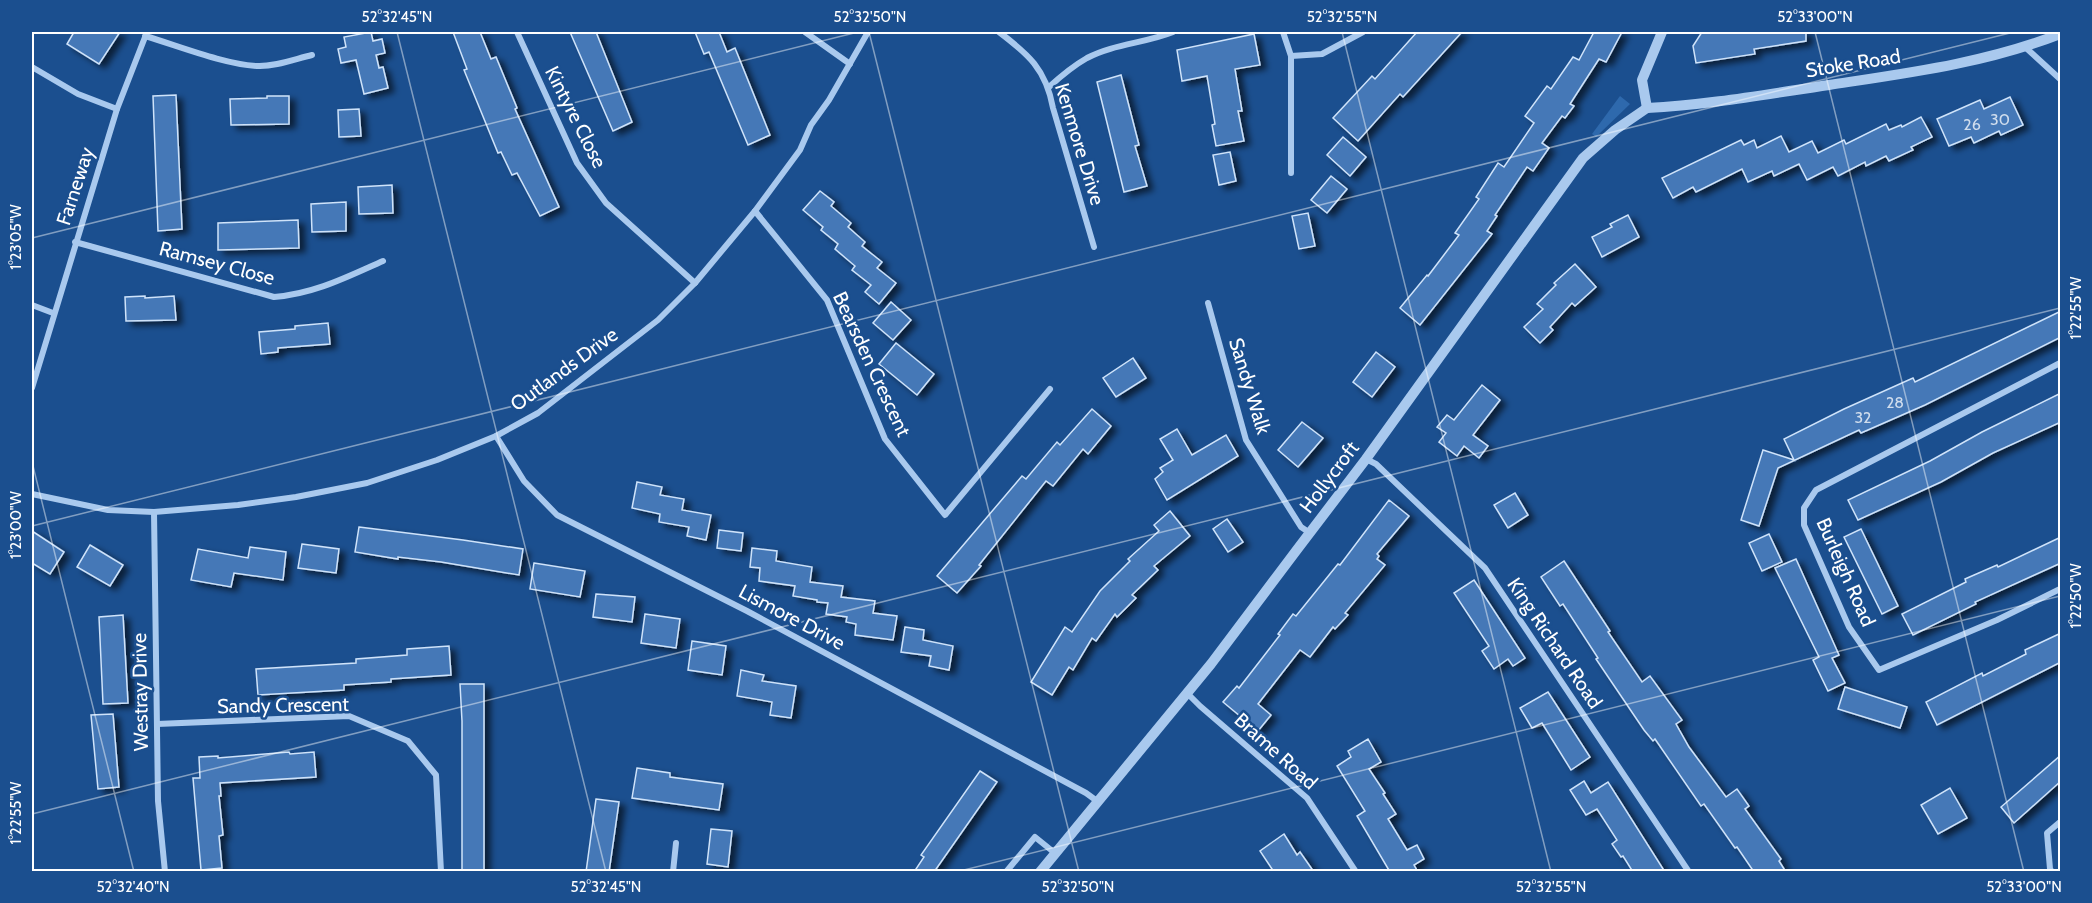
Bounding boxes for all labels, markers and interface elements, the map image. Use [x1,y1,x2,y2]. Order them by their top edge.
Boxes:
text: 52°32'45"N [362,8,432,26]
text: 52°32'50"N [834,8,906,26]
text: 52°32'55"N [1307,8,1377,26]
text: 52°33'00"N [1777,8,1853,26]
street label: Stoke Road [1804,44,1902,82]
street label: Kintyre Close [540,62,612,172]
street label: Kenmore Drive [1050,80,1110,208]
house number: 30 [1990,110,2010,129]
house number: 26 [1963,115,1981,134]
street label: Farneway [51,144,99,228]
text: 1°23'05"W [7,203,25,270]
street label: Ramsey Close [157,236,277,290]
text: 1°22'55"W [2067,276,2085,339]
street label: Bearsden Crescent [828,288,916,440]
street label: Outlands Drive [506,322,622,416]
street label: Sandy Walk [1224,335,1276,437]
house number: 28 [1886,393,1904,412]
house number: 32 [1854,408,1872,427]
street label: Hollycroft [1294,436,1364,518]
text: 1°23'00"W [7,490,25,559]
street label: Burleigh Road [1811,514,1881,630]
text: 1°22'50"W [2067,563,2085,629]
street label: King Richard Road [1502,573,1608,713]
street label: Lismore Drive [735,579,849,655]
street label: Westray Drive [127,633,153,751]
street label: Sandy Crescent [217,692,349,718]
street label: Brame Road [1230,708,1322,794]
text: 1°22'55"W [7,781,25,844]
text: 52°32'40"N [96,878,170,896]
text: 52°32'45"N [571,878,641,896]
text: 52°32'50"N [1042,878,1114,896]
text: 52°32'55"N [1516,878,1586,896]
text: 52°33'00"N [1986,878,2062,896]

